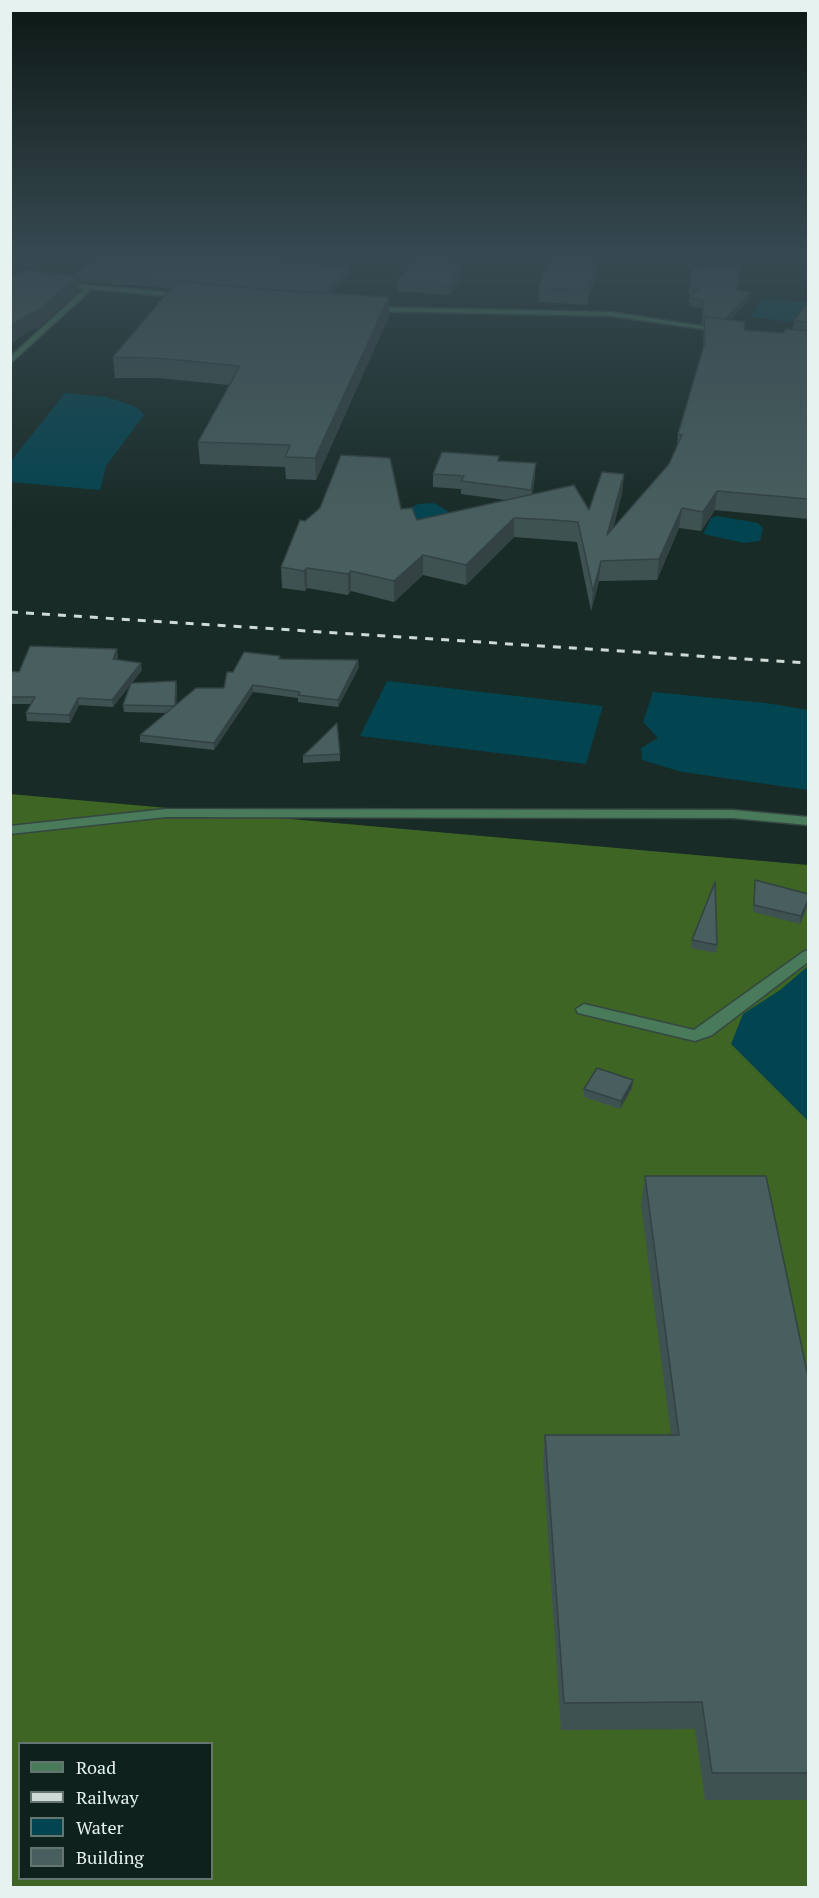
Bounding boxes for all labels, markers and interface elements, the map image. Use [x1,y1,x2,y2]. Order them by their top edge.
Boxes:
legend [18,1742,213,1880]
text: Road [76,1755,116,1779]
text: Railway [76,1785,139,1809]
text: Water [76,1815,123,1839]
text: Building [76,1845,144,1869]

